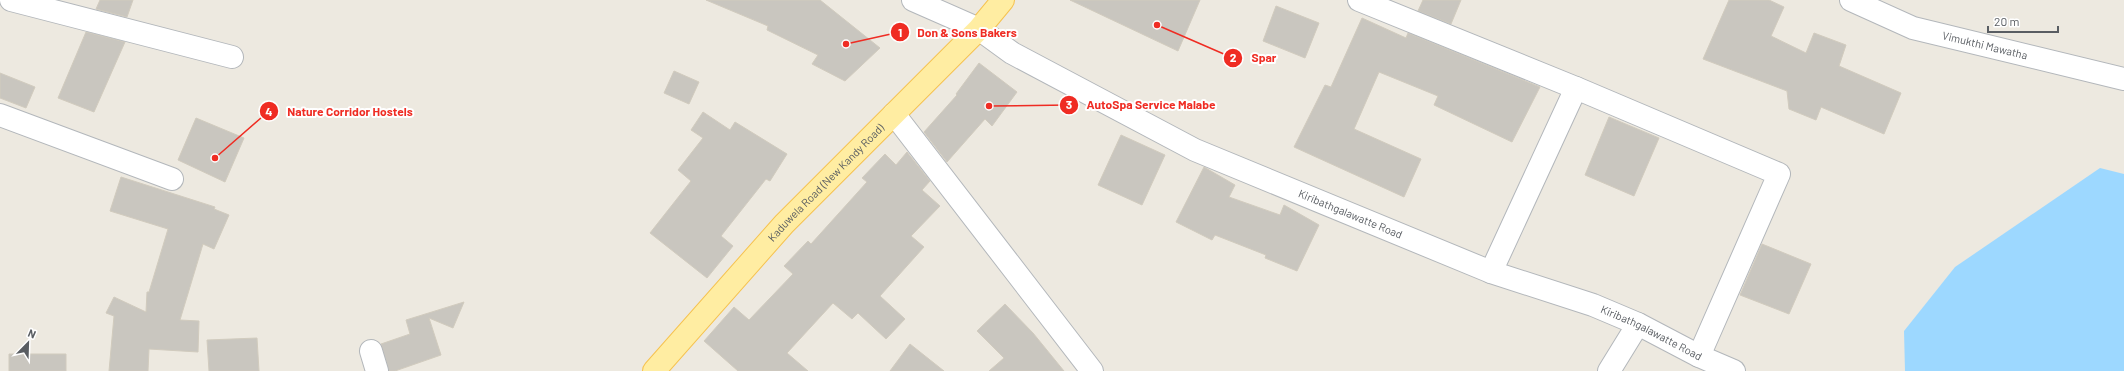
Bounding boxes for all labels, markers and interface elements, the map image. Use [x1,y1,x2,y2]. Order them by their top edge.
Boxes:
scale bar [1988,8,2058,34]
text: 20 m [1994,14,2020,28]
callout: Don & Sons Bakers [890,20,1025,44]
text: 1 [898,25,902,39]
text: Don & Sons Bakers [917,25,1017,39]
street label: Vimukthi Mawatha [1941,28,2029,61]
callout: Spar [1223,46,1284,70]
text: 2 [1230,50,1237,64]
text: Spar [1252,50,1277,64]
callout: AutoSpa Service Malabe [1059,93,1224,117]
text: 3 [1066,97,1072,111]
text: AutoSpa Service Malabe [1087,97,1216,111]
callout: Nature Corridor Hostels [259,99,421,123]
text: 4 [265,104,273,118]
text: Nature Corridor Hostels [287,104,413,118]
street label: Kaduwela Road (New Kandy Road) [765,121,886,244]
street label: Kiribathgalawatte Road [1297,186,1404,241]
street label: Kiribathgalawatte Road [1599,302,1704,362]
north arrow [8,323,48,363]
text: N [26,326,38,341]

